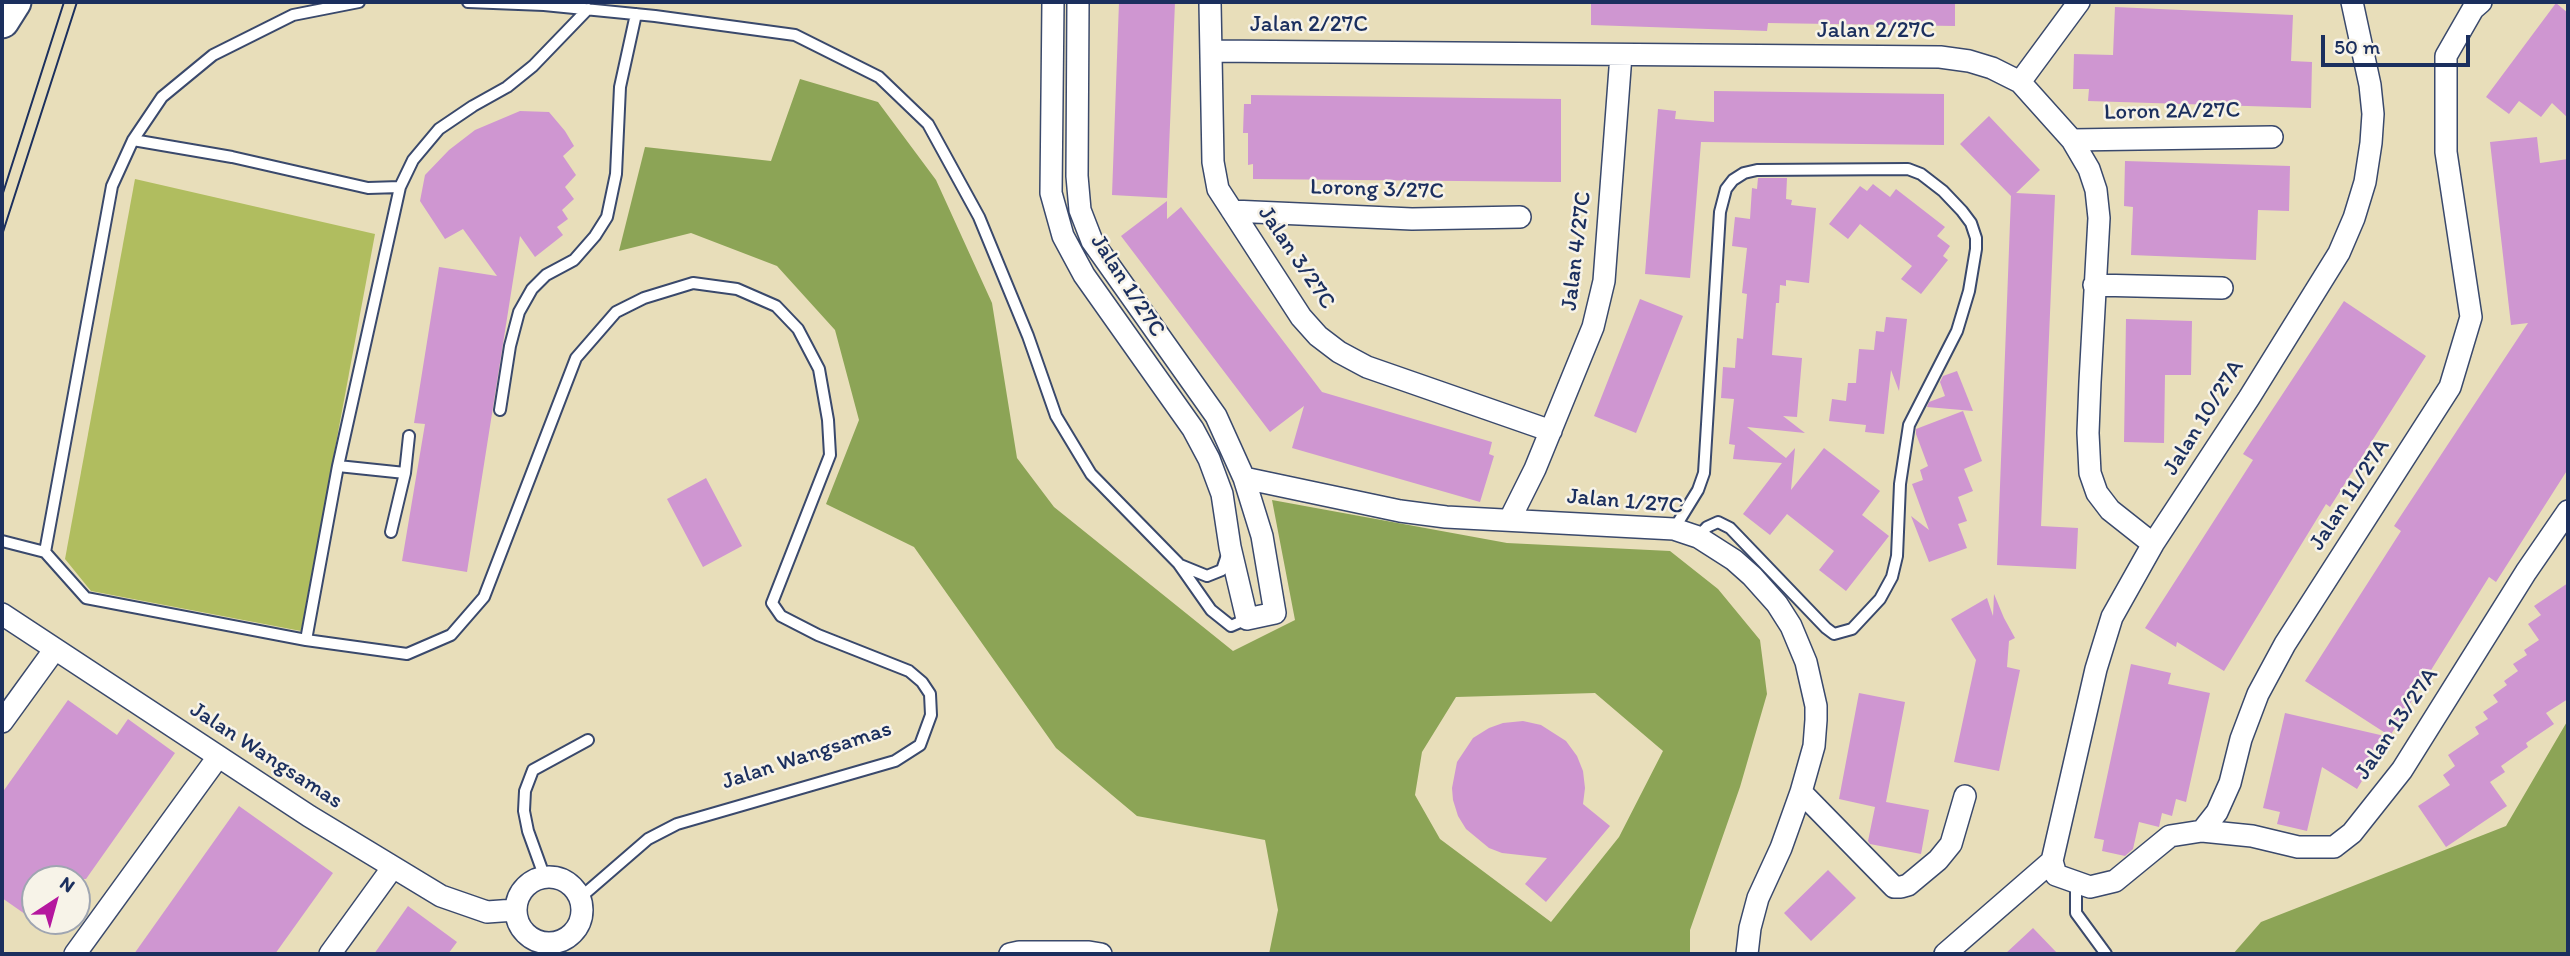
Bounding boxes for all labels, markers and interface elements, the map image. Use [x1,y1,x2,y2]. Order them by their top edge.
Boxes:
street label: Jalan 2/27C [1250,11,1368,39]
street label: Jalan 2/27C [1817,17,1935,45]
scale bar [2325,21,2474,65]
text: 50 m [2334,34,2380,59]
street label: Loron 2A/27C [2104,97,2240,127]
street label: Lorong 3/27C [1310,174,1444,206]
street label: Jalan 4/27C [1556,190,1598,312]
street label: Jalan 3/27C [1251,201,1341,315]
street label: Jalan 1/27C [1084,230,1170,342]
street label: Jalan 10/27A [2158,355,2250,481]
street label: Jalan 11/27A [2304,434,2396,556]
street label: Jalan 1/27C [1566,483,1684,521]
street label: Jalan 13/27A [2349,663,2445,785]
street label: Jalan Wangsamas [184,696,348,816]
street label: Jalan Wangsamas [719,716,895,796]
north arrow [21,865,91,935]
text: N [56,871,79,897]

